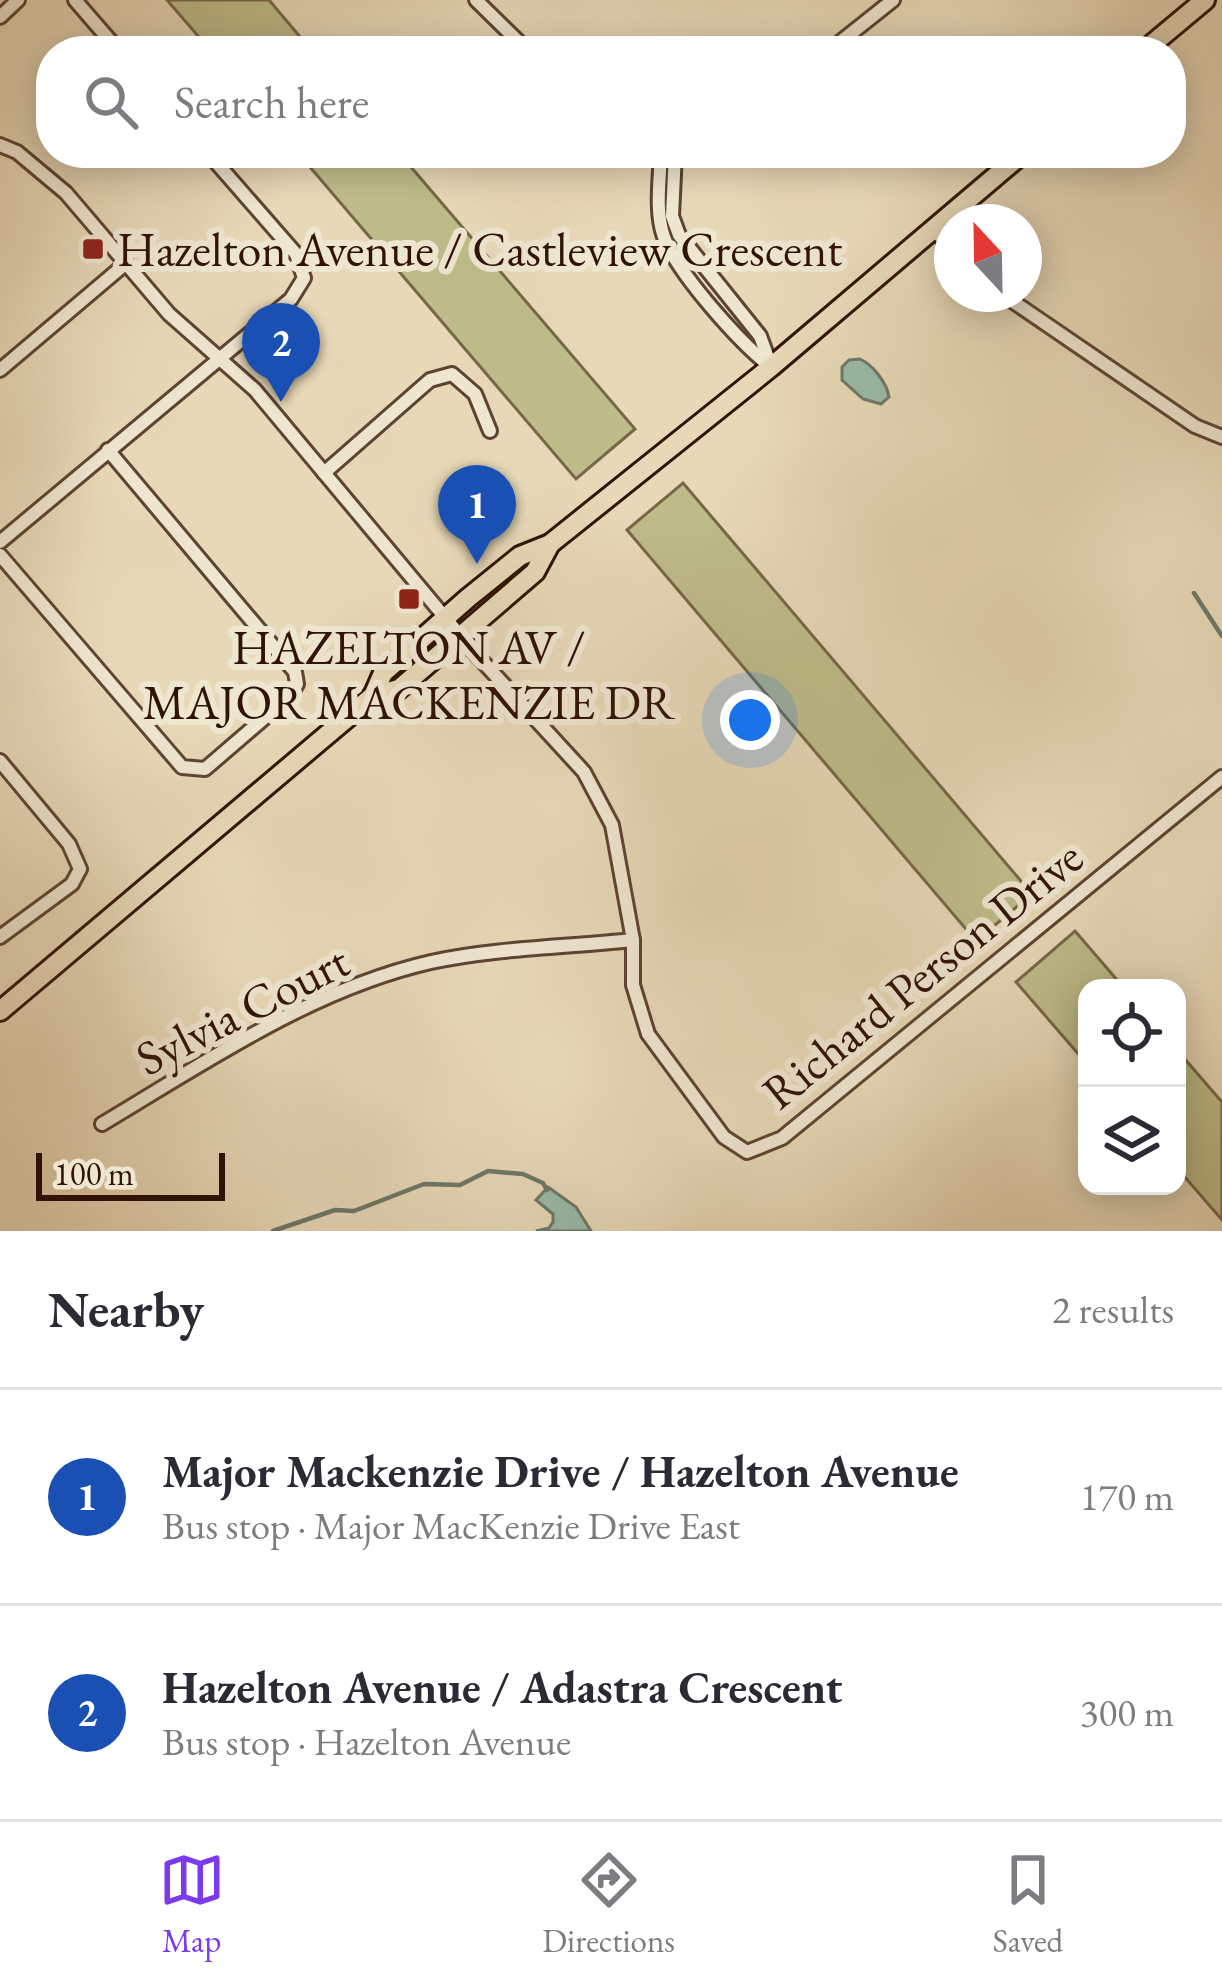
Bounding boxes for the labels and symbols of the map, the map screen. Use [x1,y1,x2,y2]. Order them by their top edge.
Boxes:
north arrow [934,204,1042,312]
place label: Hazelton Avenue / Castleview Crescent [117,218,842,280]
marker: Hazelton Avenue / Castleview Crescent [80,236,106,262]
pin: 2 [242,303,320,402]
pin: 1 [438,465,516,564]
marker: HAZELTON AV / MAJOR MACKENZIE DR [396,586,422,612]
place label: HAZELTON AV / MAJOR MACKENZIE DR [143,616,676,733]
your location [720,690,780,750]
street label: Richard Person Drive [749,826,1095,1122]
street label: Sylvia Court [125,929,359,1089]
scale bar [36,1147,225,1200]

